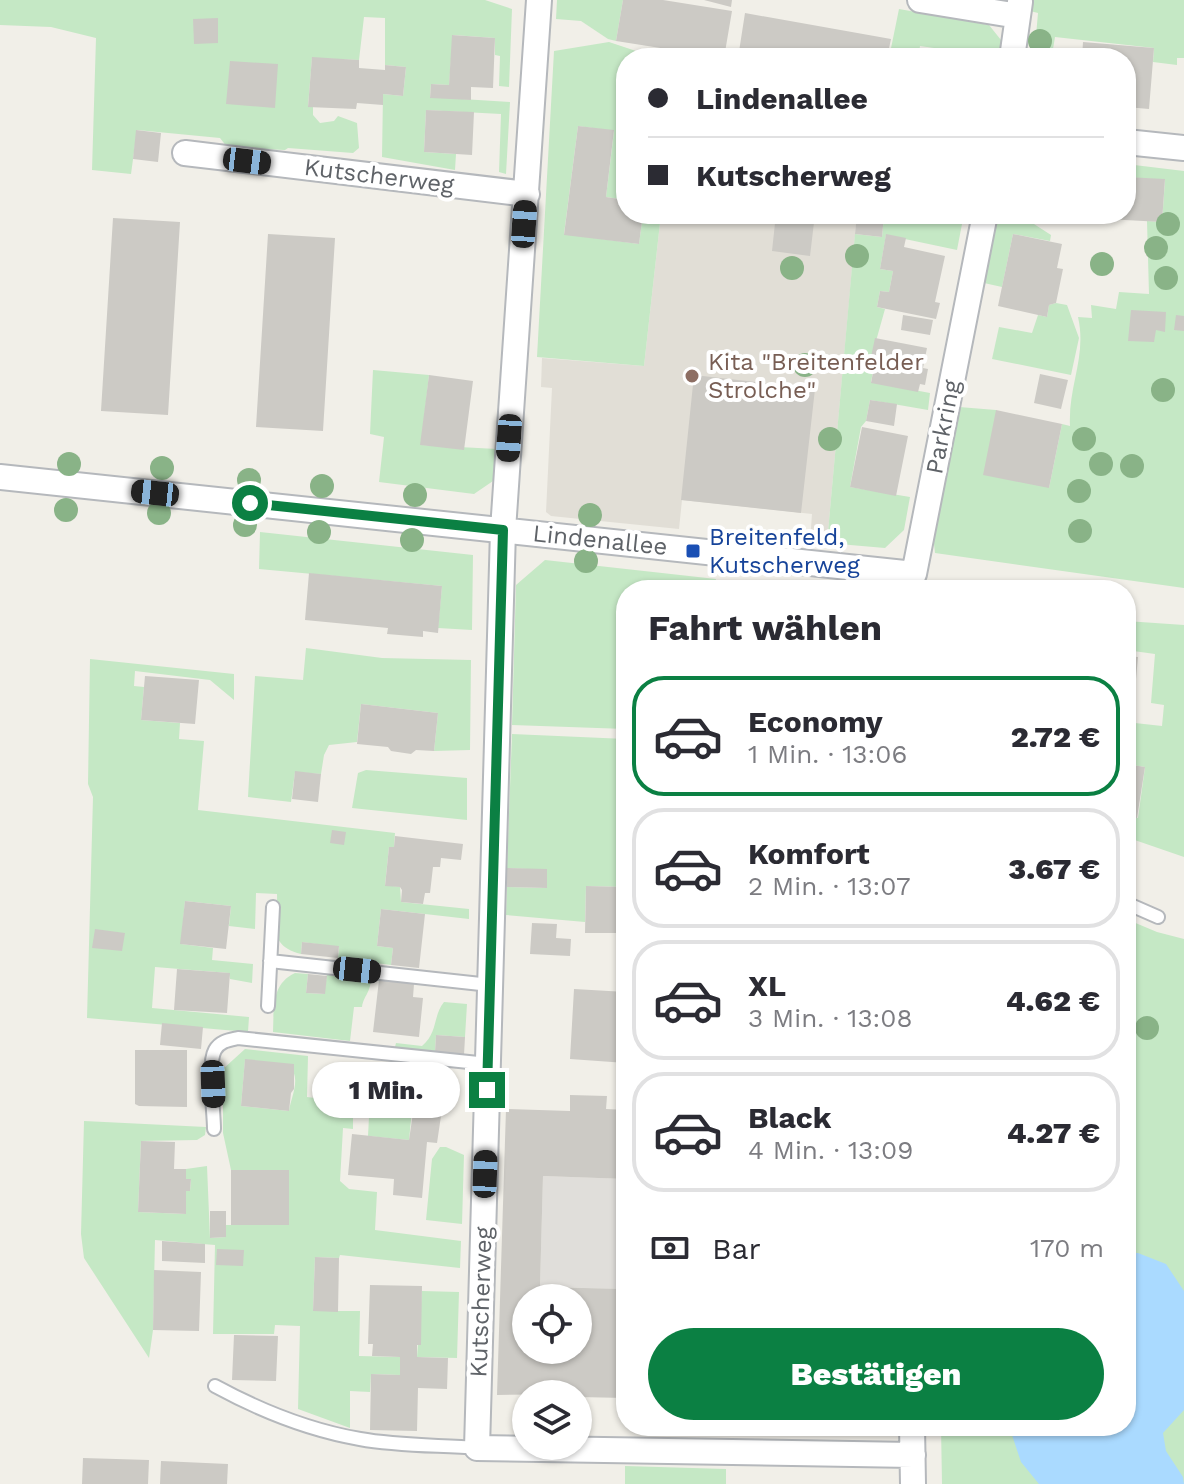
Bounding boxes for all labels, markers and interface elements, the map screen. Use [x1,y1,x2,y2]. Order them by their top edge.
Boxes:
text: Lindenallee [696,81,868,116]
car [222,146,272,176]
street label: Kutscherweg [302,153,456,199]
text: Kutscherweg [696,158,891,193]
car [510,199,538,249]
place label: Kita "Breitenfelder Strolche" [708,348,924,404]
marker: Kita "Breitenfelder Strolche" [683,367,701,385]
street label: Parkring [920,377,966,477]
car [495,413,523,463]
car [130,479,180,507]
route start [232,485,268,521]
street label: Lindenallee [531,519,669,561]
place label: Breitenfeld, Kutscherweg [709,523,860,579]
marker: Breitenfeld, Kutscherweg [684,542,702,560]
text: Fahrt wählen [648,607,882,649]
icon: car [652,700,724,772]
text: Economy [748,704,883,739]
text: 2.72 € [1011,719,1100,754]
text: 1 Min. · 13:06 [748,739,907,769]
icon: car [652,832,724,904]
text: Komfort [748,836,870,871]
text: 3.67 € [1008,851,1100,886]
text: 2 Min. · 13:07 [748,871,910,901]
car [332,956,382,984]
icon: car [652,964,724,1036]
text: XL [748,968,786,1003]
text: 4.62 € [1006,983,1100,1018]
text: 3 Min. · 13:08 [748,1003,912,1033]
car [200,1060,226,1108]
callout: 1 Min. [311,1062,459,1118]
route end [469,1072,505,1108]
text: 1 Min. [349,1075,423,1105]
icon: car [652,1096,724,1168]
text: Black [748,1100,832,1135]
text: 4.27 € [1007,1115,1100,1150]
text: 4 Min. · 13:09 [748,1135,913,1165]
car [472,1150,498,1198]
street label: Kutscherweg [464,1226,498,1378]
icon: cash [648,1226,692,1270]
text: Bar [712,1231,761,1266]
text: 170 m [1030,1233,1104,1263]
map controls [512,1284,592,1460]
button: locate [512,1284,592,1364]
button: Bestätigen [648,1328,1104,1420]
button: layers [512,1380,592,1460]

